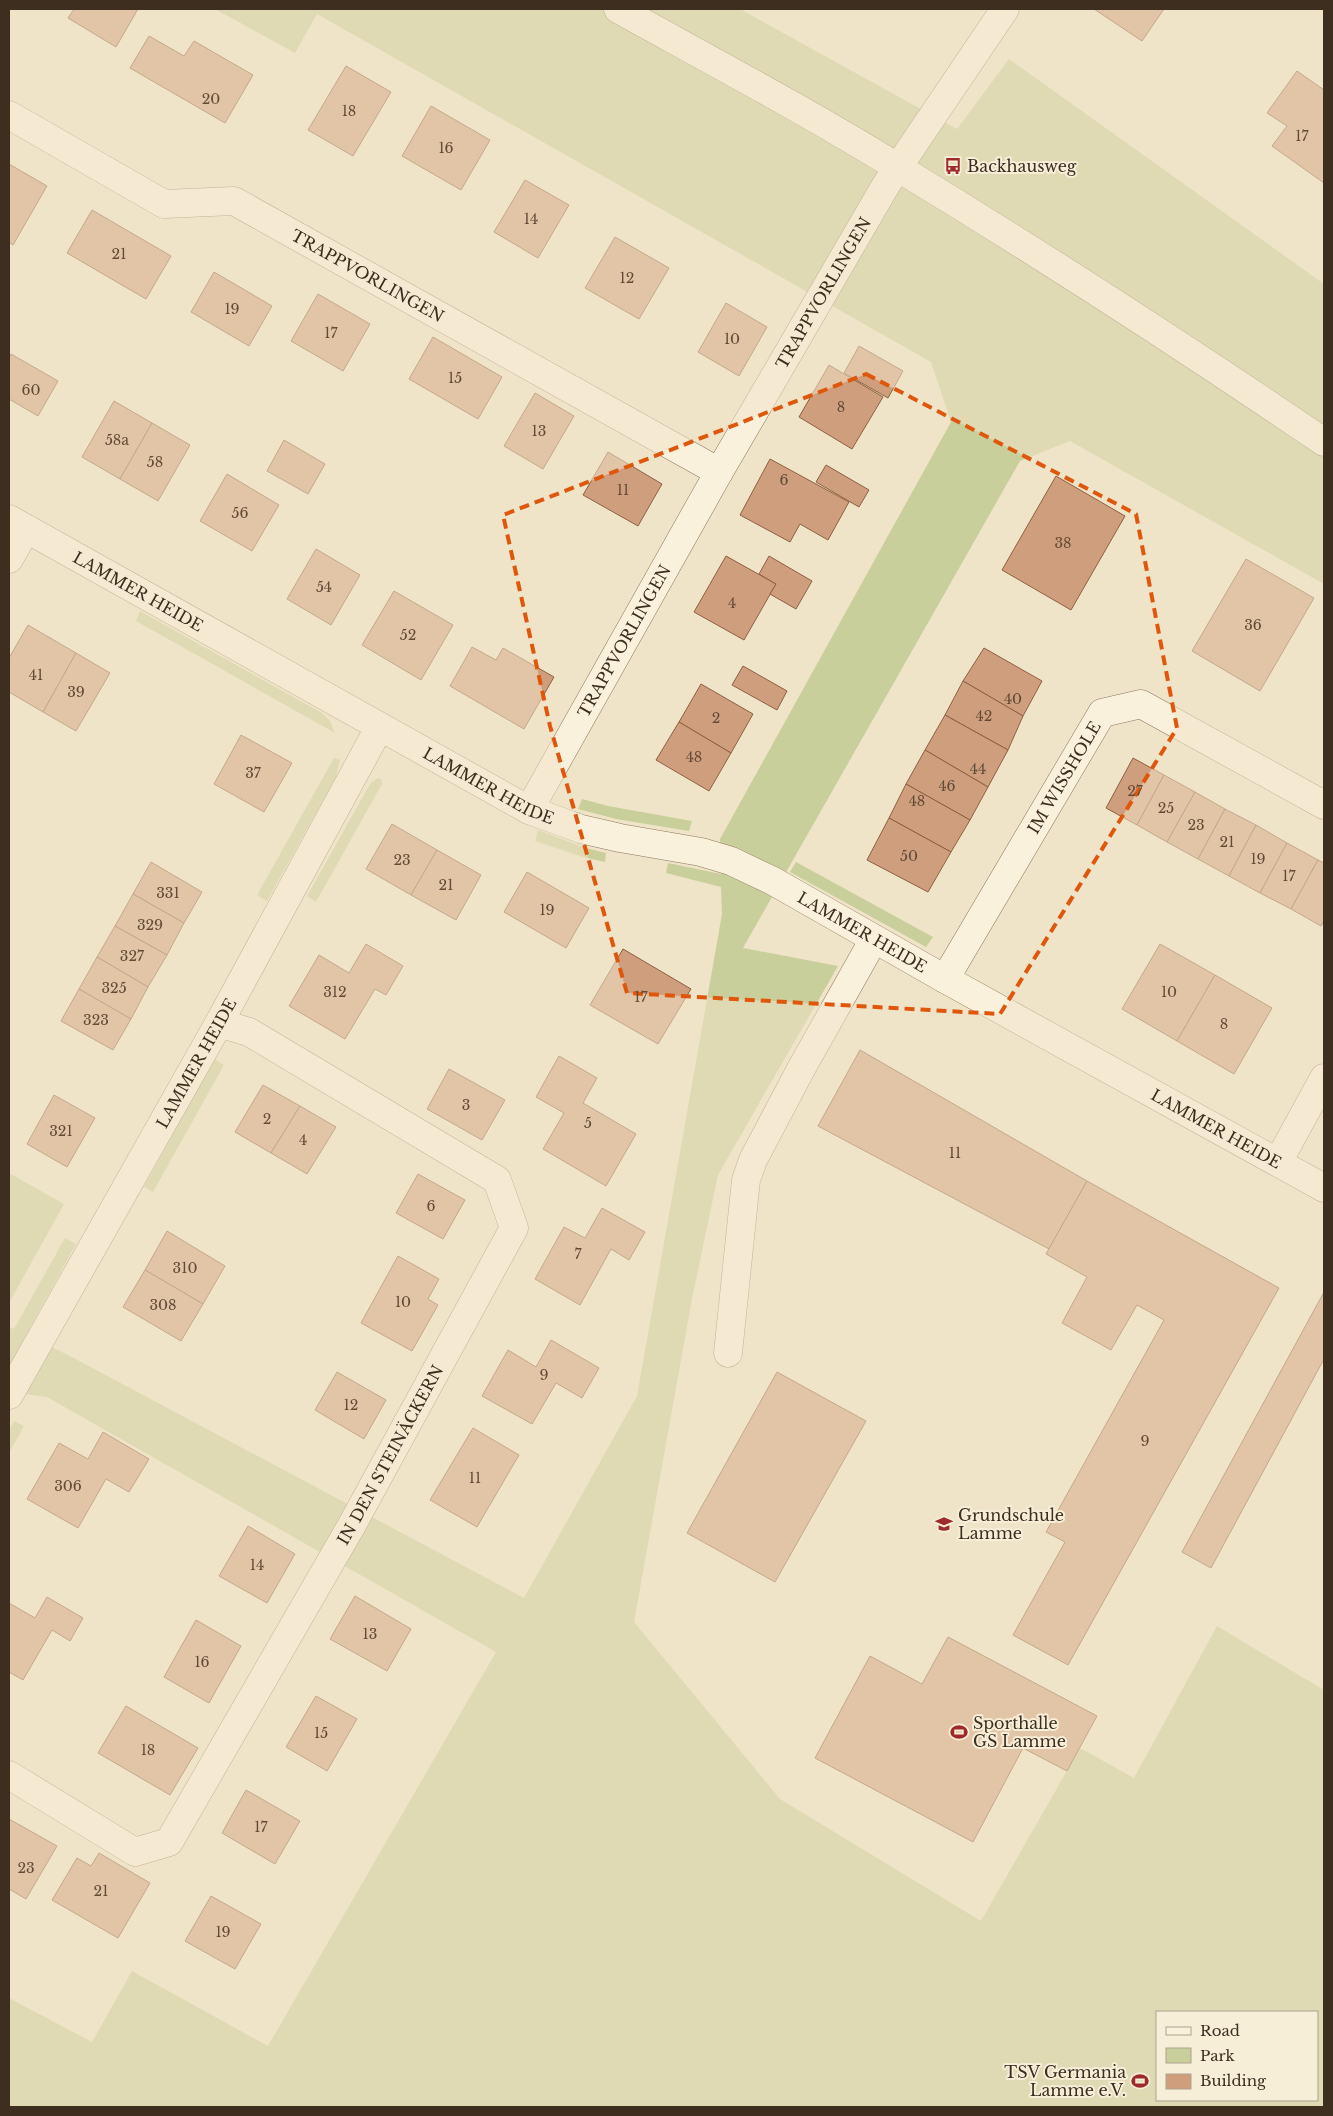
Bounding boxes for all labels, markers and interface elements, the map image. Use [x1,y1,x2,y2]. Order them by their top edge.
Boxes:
house number: 20 [202,90,220,108]
house number: 18 [342,102,356,120]
house number: 17 [1295,127,1310,145]
house number: 16 [438,139,454,157]
bus stop icon: Backhausweg [943,156,963,176]
place label: Backhausweg [967,156,1077,176]
house number: 14 [524,210,538,228]
street label: TRAPPVORLINGEN [771,214,875,372]
street label: TRAPPVORLINGEN [288,225,448,326]
house number: 21 [112,245,126,263]
house number: 12 [620,269,634,287]
house number: 19 [224,300,240,318]
house number: 17 [324,324,339,342]
house number: 10 [724,330,740,348]
house number: 15 [448,369,462,387]
house number: 60 [22,381,41,399]
house number: 8 [837,398,845,416]
house number: 13 [532,422,546,440]
house number: 58a [105,431,129,449]
house number: 58 [147,453,163,471]
house number: 6 [779,471,789,489]
house number: 11 [617,481,629,499]
house number: 56 [232,504,248,522]
house number: 38 [1054,534,1072,552]
street label: LAMMER HEIDE [70,547,207,636]
street label: TRAPPVORLINGEN [573,561,675,721]
house number: 54 [316,578,332,596]
house number: 4 [728,594,736,612]
house number: 36 [1244,616,1262,634]
house number: 52 [400,626,416,644]
house number: 41 [29,666,43,684]
house number: 39 [67,683,85,701]
house number: 40 [1004,690,1022,708]
house number: 42 [976,707,992,725]
house number: 2 [712,709,720,727]
street label: IM WISSHOLE [1023,718,1105,837]
street label: LAMMER HEIDE [420,743,557,828]
house number: 48 [686,748,702,766]
house number: 44 [970,760,986,778]
house number: 37 [245,764,262,782]
house number: 46 [938,777,956,795]
house number: 27 [1127,782,1144,800]
house number: 48 [909,792,925,810]
house number: 25 [1158,799,1174,817]
house number: 23 [1187,816,1205,834]
house number: 21 [1220,833,1234,851]
house number: 50 [900,847,918,865]
house number: 19 [1250,850,1266,868]
house number: 23 [393,851,411,869]
house number: 17 [1282,867,1297,885]
house number: 21 [439,876,453,894]
house number: 331 [156,884,180,902]
street label: LAMMER HEIDE [794,887,931,977]
house number: 19 [539,901,555,919]
house number: 329 [137,916,163,934]
house number: 327 [120,947,145,965]
house number: 325 [101,979,127,997]
house number: 312 [323,983,347,1001]
house number: 10 [1161,983,1177,1001]
house number: 17 [634,988,649,1006]
street label: LAMMER HEIDE [152,995,241,1132]
house number: 323 [83,1011,109,1029]
house number: 8 [1220,1015,1228,1033]
street label: LAMMER HEIDE [1148,1085,1285,1173]
house number: 3 [462,1096,470,1114]
house number: 2 [263,1110,271,1128]
house number: 5 [584,1114,592,1132]
house number: 321 [49,1122,73,1140]
house number: 4 [299,1131,307,1149]
house number: 11 [949,1144,961,1162]
house number: 6 [426,1197,436,1215]
house number: 7 [574,1245,582,1263]
house number: 310 [173,1259,197,1277]
house number: 10 [395,1293,411,1311]
house number: 308 [149,1296,177,1314]
street label: IN DEN STEINÄCKERN [333,1361,447,1548]
house number: 9 [539,1366,549,1384]
house number: 12 [344,1396,358,1414]
house number: 9 [1140,1432,1150,1450]
house number: 11 [469,1469,481,1487]
house number: 306 [54,1477,82,1495]
place label: Grundschule Lamme [958,1505,1064,1543]
school or university icon: Grundschule Lamme [934,1514,954,1534]
house number: 14 [250,1556,264,1574]
house number: 13 [363,1625,377,1643]
house number: 16 [194,1653,210,1671]
place label: Sporthalle GS Lamme [973,1713,1066,1751]
sports icon: Sporthalle GS Lamme [949,1722,969,1742]
house number: 15 [314,1724,328,1742]
house number: 18 [141,1741,155,1759]
house number: 17 [254,1818,269,1836]
house number: 23 [17,1859,35,1877]
house number: 21 [94,1882,108,1900]
house number: 19 [215,1923,231,1941]
legend [1156,2011,1318,2101]
text: Road [1200,2021,1240,2040]
text: Park [1200,2046,1236,2065]
place label: TSV Germania Lamme e.V. [1004,2062,1126,2100]
sports icon: TSV Germania Lamme e.V. [1130,2071,1150,2091]
text: Building [1200,2071,1267,2090]

